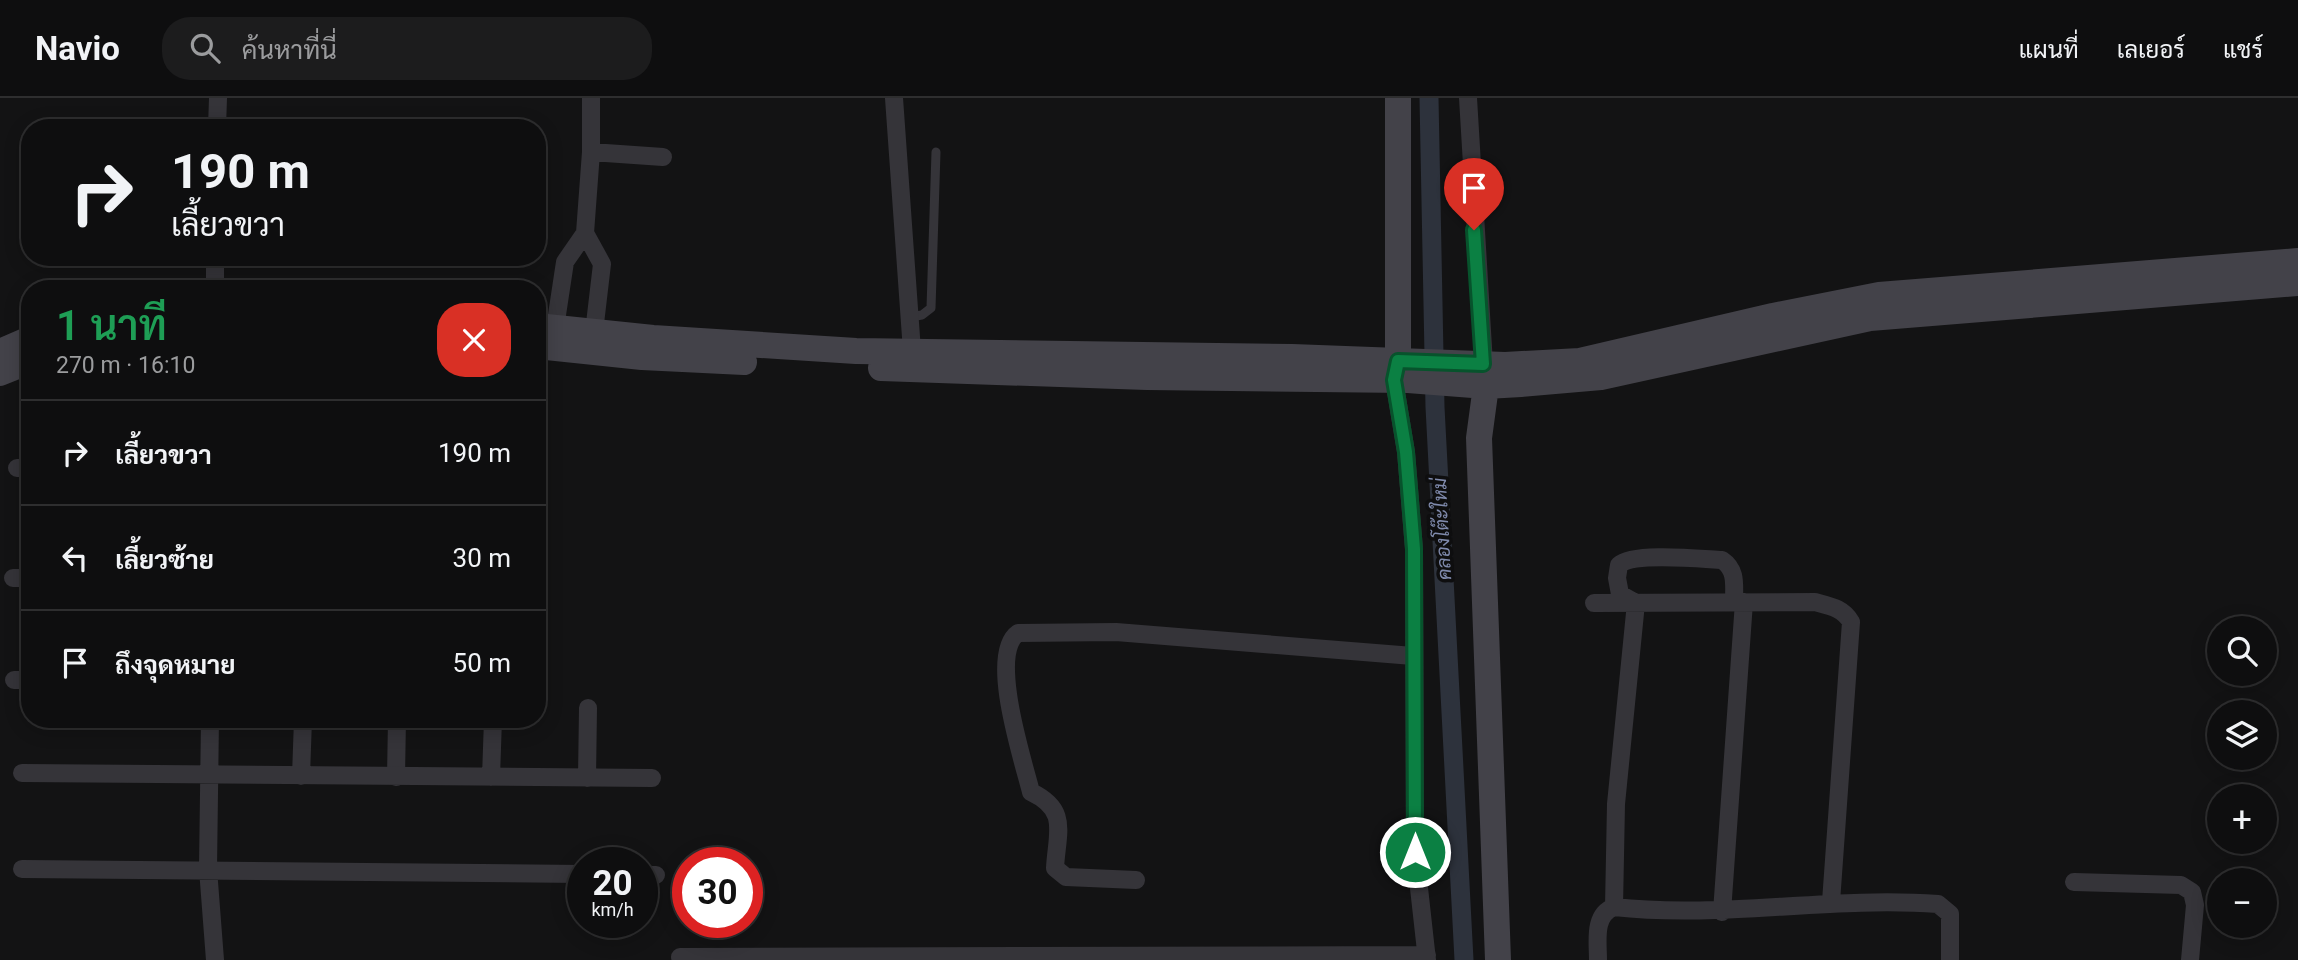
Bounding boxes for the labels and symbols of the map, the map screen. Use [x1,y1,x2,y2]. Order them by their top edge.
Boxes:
pin [1444,158,1504,230]
water label: คลองโต๊ะใหม่ [1427,476,1456,581]
position arrow [1378,815,1452,889]
speed limit sign: 30 [672,847,763,938]

